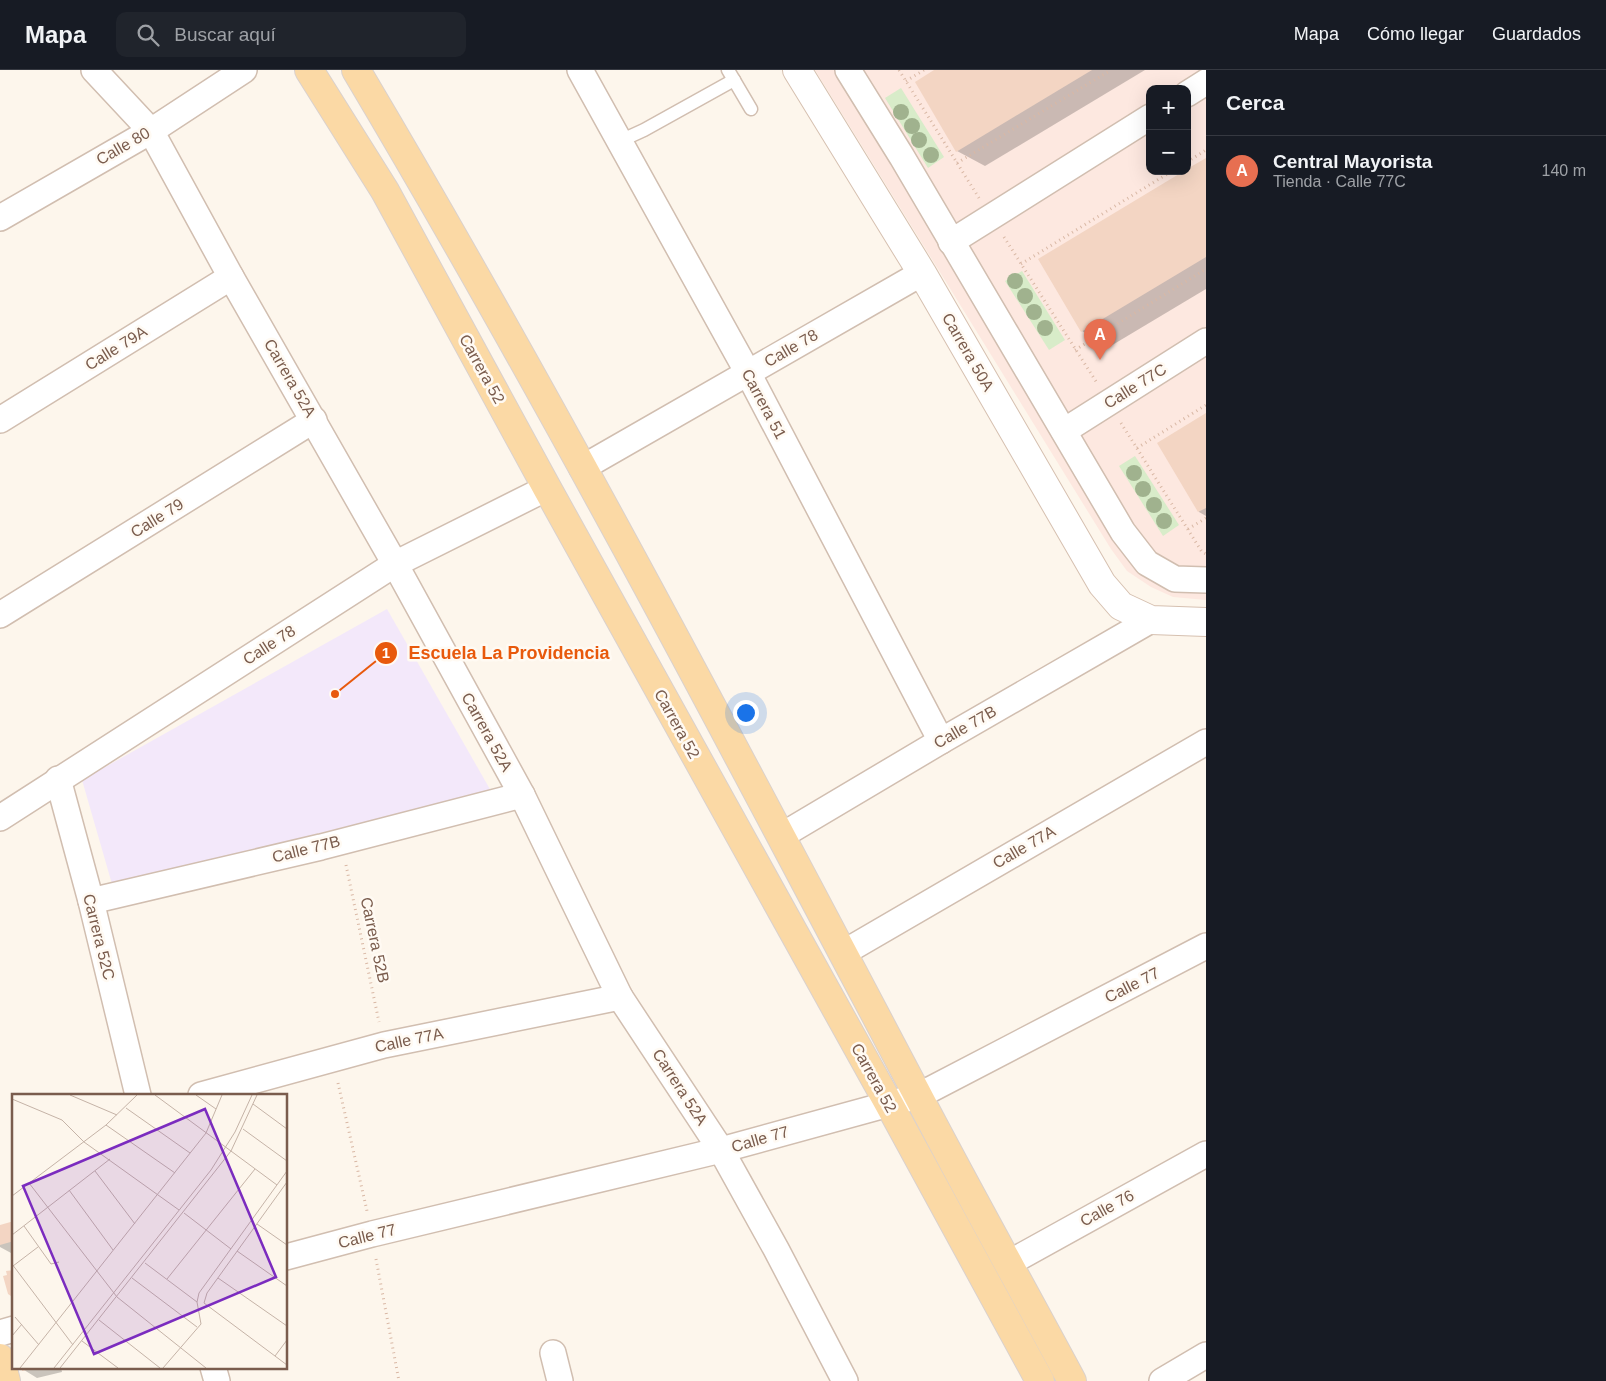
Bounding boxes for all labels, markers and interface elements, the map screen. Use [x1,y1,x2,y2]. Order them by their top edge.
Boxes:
search box [116,12,466,57]
text: Mapa [25,21,86,48]
icon: search [134,21,162,49]
text: Buscar aquí [174,24,276,45]
text: Mapa [1294,24,1339,44]
text: Cómo llegar [1367,24,1464,44]
text: Guardados [1492,24,1581,44]
map controls [1146,85,1191,175]
button: + [1146,85,1191,130]
text: Cerca [1226,91,1284,114]
street label: Calle 80 [93,124,153,168]
button: − [1146,130,1191,175]
text: Central Mayorista [1273,151,1432,172]
text: A [1236,162,1248,179]
text: 140 m [1542,162,1586,179]
text: Tienda · Calle 77C [1273,173,1406,190]
street label: Carrera 50A [939,310,997,394]
pin: A [1084,319,1116,360]
street label: Calle 79A [82,322,150,374]
street label: Calle 78 [761,326,821,370]
street label: Carrera 52 [456,331,508,407]
street label: Carrera 52A [261,336,319,420]
street label: Calle 77C [1101,360,1169,412]
street label: Carrera 51 [739,366,790,442]
street label: Calle 79 [128,495,186,541]
street label: Calle 78 [240,622,298,668]
callout: Escuela La Providencia [374,636,620,669]
text: Escuela La Providencia [408,643,611,663]
text: 1 [382,644,390,661]
street label: Carrera 52 [651,686,703,762]
street label: Carrera 52A [458,690,516,775]
your location [733,700,759,726]
street label: Calle 77B [931,702,999,752]
street label: Calle 77A [990,822,1059,872]
street label: Calle 77B [270,832,342,866]
street label: Carrera 52C [80,892,118,982]
street label: Carrera 52B [358,896,392,984]
street label: Calle 77 [1102,964,1162,1006]
street label: Calle 77A [373,1024,445,1056]
street label: Carrera 52 [848,1040,900,1116]
street label: Carrera 52A [649,1046,711,1128]
inset map [12,1094,288,1368]
street label: Calle 77 [729,1123,791,1155]
street label: Calle 76 [1077,1186,1137,1230]
street label: Calle 77 [336,1221,398,1251]

